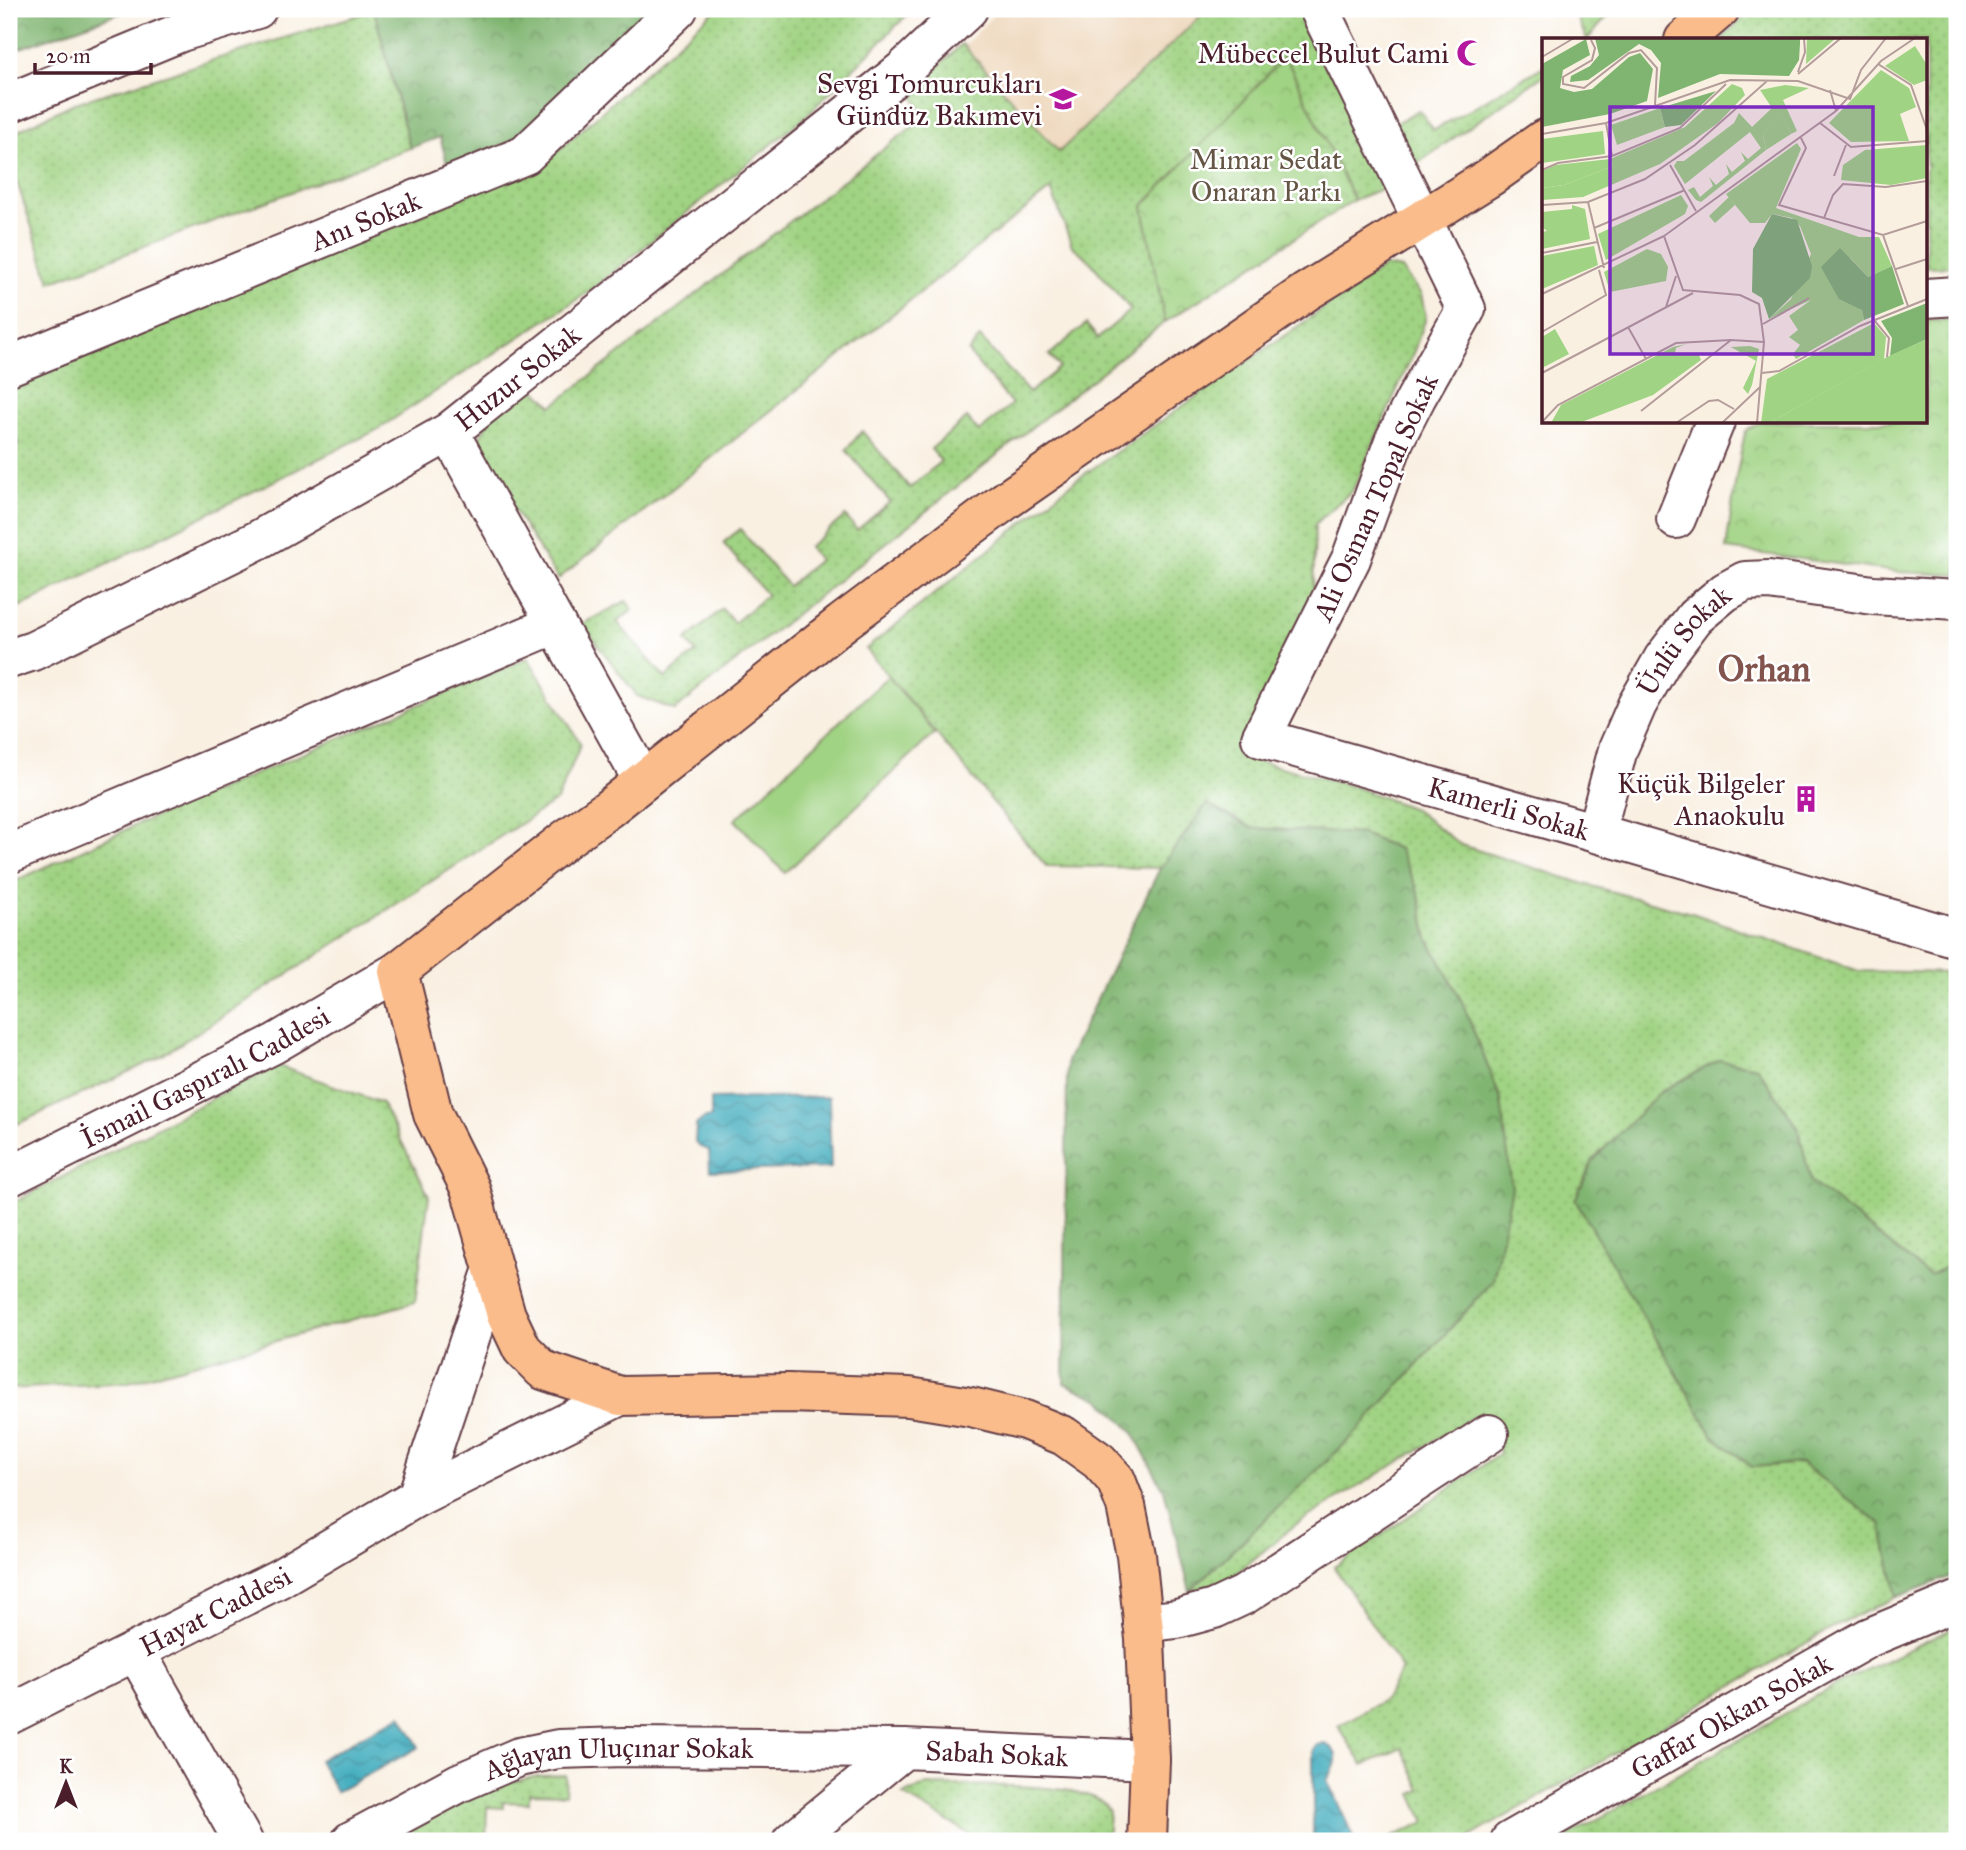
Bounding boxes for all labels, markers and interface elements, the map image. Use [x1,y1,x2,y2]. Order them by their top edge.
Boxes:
scale bar [35,32,150,76]
place label: Mübeccel Bulut Cami [1198,36,1449,71]
mosque icon: Mübeccel Bulut Cami [1455,38,1485,68]
inset map [1542,38,1927,424]
text: 20 m [46,43,91,69]
place label: Sevgi Tomurcukları Gündüz Bakımevi [817,66,1042,133]
school or university icon: Sevgi Tomurcukları Gündüz Bakımevi [1048,84,1078,114]
park label: Mimar Sedat Onaran Parkı [1190,142,1342,209]
street label: Anı Sokak [304,183,426,259]
street label: Huzur Sokak [448,317,588,439]
street label: Ali Osman Topal Sokak [1305,368,1446,627]
street label: Ünlü Sokak [1629,578,1738,702]
district label: Orhan [1718,648,1810,691]
place label: Küçük Bilgeler Anaokulu [1617,766,1786,833]
street label: Kamerli Sokak [1424,769,1594,848]
building icon: Küçük Bilgeler Anaokulu [1791,784,1821,814]
street label: İsmail Gaspıralı Caddesi [75,998,336,1156]
street label: Hayat Caddesi [134,1558,298,1664]
street label: Gaffar Okkan Sokak [1624,1645,1838,1787]
street label: Ağlayan Uluçınar Sokak [477,1730,754,1789]
street label: Sabah Sokak [925,1733,1069,1774]
north arrow [32,1748,102,1818]
text: K [59,1755,74,1778]

